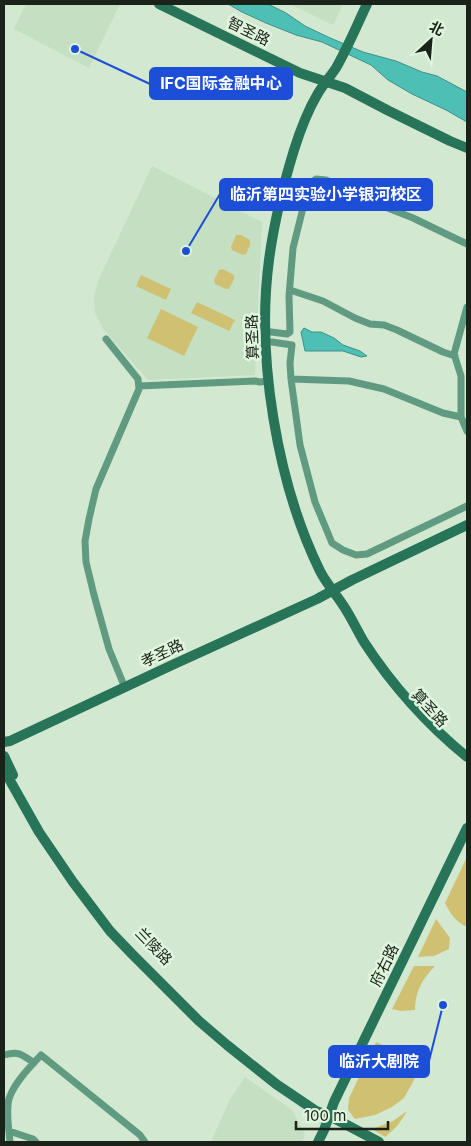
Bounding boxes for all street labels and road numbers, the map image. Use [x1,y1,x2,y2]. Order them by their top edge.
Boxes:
street label: 智圣路 [225,13,273,49]
street label: 算圣路 [242,314,262,360]
street label: 孝圣路 [138,635,186,671]
street label: 算圣路 [408,685,452,731]
street label: 兰陵路 [132,923,176,969]
street label: 府右路 [366,941,402,989]

